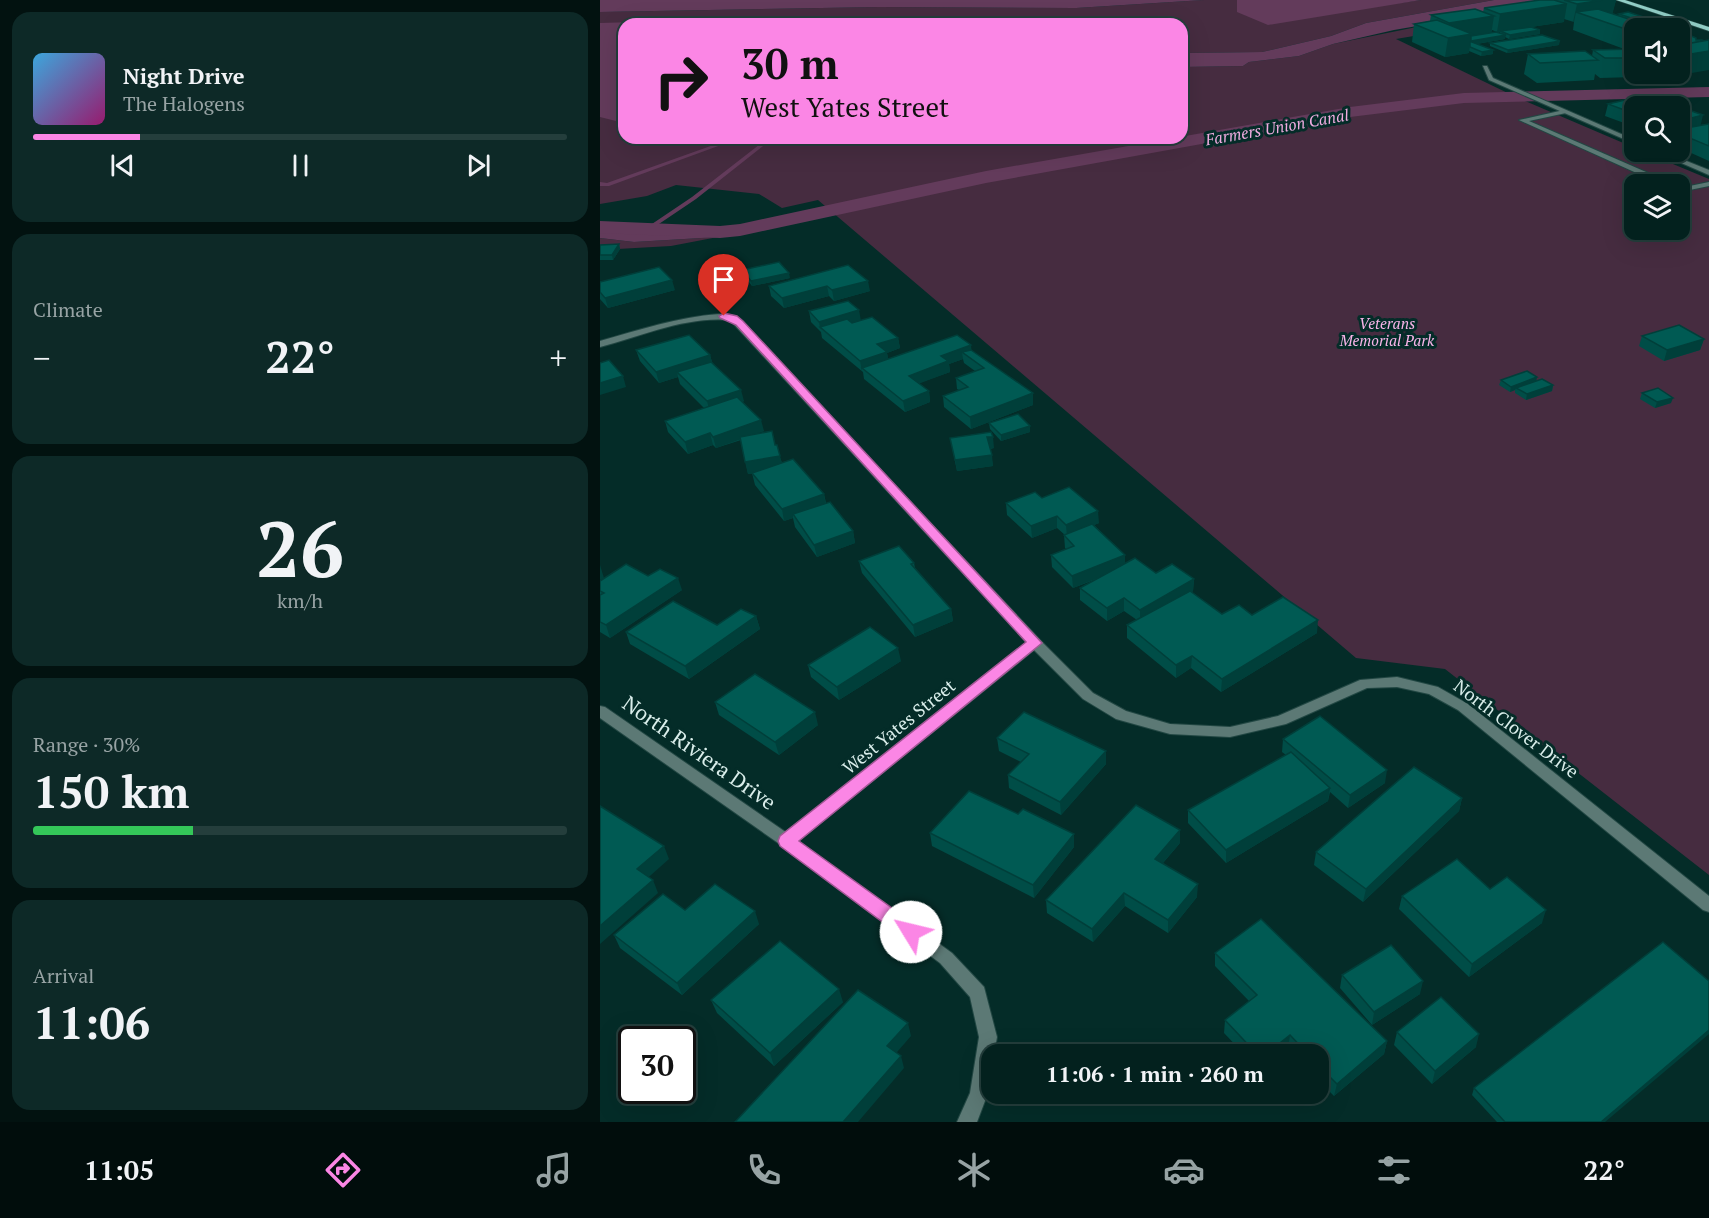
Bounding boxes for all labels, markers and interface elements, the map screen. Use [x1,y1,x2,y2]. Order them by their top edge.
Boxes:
map controls [1624,18,1690,240]
button: sound [1624,18,1690,84]
text: 30 m [741,35,839,91]
icon: right [642,42,720,120]
text: Night Drive [123,61,245,90]
text: West Yates Street [741,89,949,125]
text: The Halogens [123,90,245,117]
button: search [1624,96,1690,162]
water label: Farmers Union Canal [1203,103,1351,151]
icon: previous [106,149,139,182]
icon: pause [284,149,317,182]
icon: next [462,149,495,182]
button: layers [1624,174,1690,240]
pin [698,254,749,316]
icon: arrive [707,263,740,296]
text: Climate [33,296,103,323]
park label: Veterans Memorial Park [1339,313,1435,350]
text: 22° [265,326,335,386]
text: − [33,336,51,379]
text: + [549,336,567,379]
text: 26 [256,496,344,599]
text: km/h [277,587,323,614]
street label: West Yates Street [837,673,960,779]
street label: North Clover Drive [1449,673,1584,783]
street label: North Riviera Drive [617,689,782,816]
text: Range · 30% [33,731,140,758]
text: 150 km [33,761,189,821]
position arrow [879,900,943,964]
text: Arrival [33,962,94,989]
text: 11:06 [33,992,150,1052]
speed limit sign: 30 [618,1026,696,1104]
text: 11:06 · 1 min · 260 m [1046,1059,1264,1088]
icon: directions [322,1149,364,1191]
icon: music [533,1149,575,1191]
icon: phone [743,1149,785,1191]
icon: climate [953,1149,995,1191]
icon: car [1163,1149,1205,1191]
icon: filters [1373,1149,1415,1191]
text: 11:05 [84,1152,154,1188]
text: 22° [1583,1152,1625,1188]

